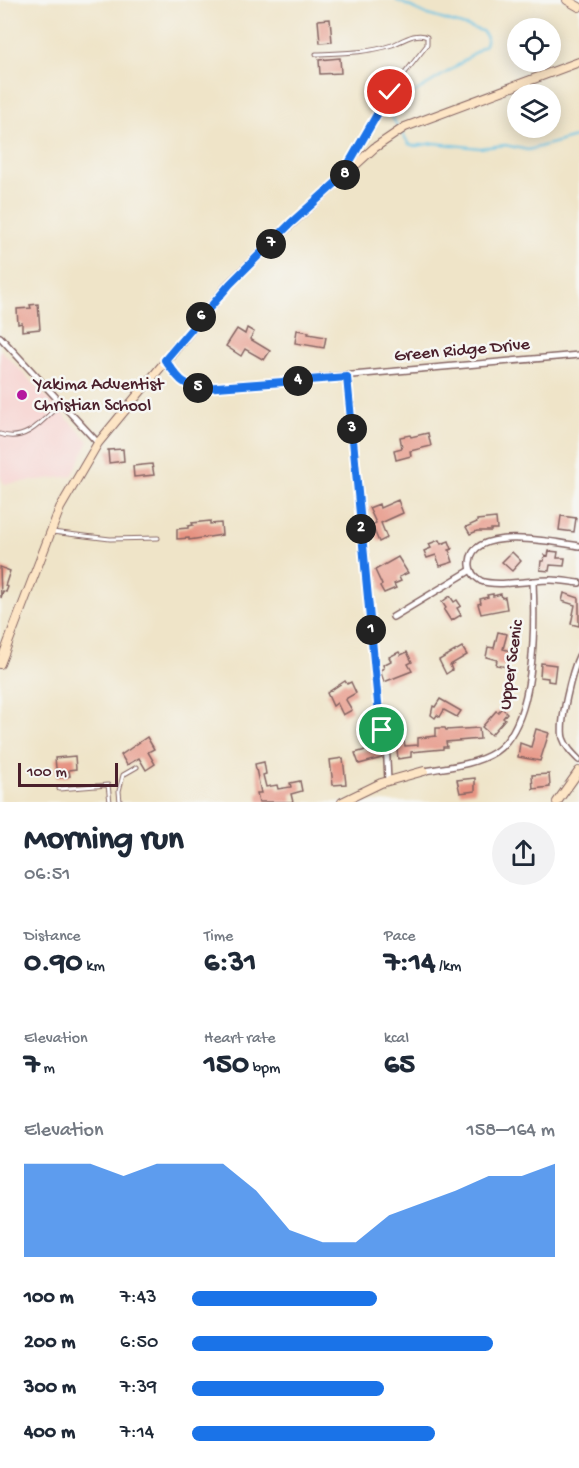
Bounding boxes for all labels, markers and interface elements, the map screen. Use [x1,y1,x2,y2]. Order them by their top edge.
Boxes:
map controls [507,18,561,138]
button: locate [507,18,561,72]
pin [364,66,415,117]
icon: check [373,75,406,108]
button: layers [507,84,561,138]
pin: 8 [330,160,360,190]
text: 8 [341,165,349,184]
pin: 7 [256,229,286,259]
text: 7 [267,234,275,253]
pin: 6 [186,302,216,332]
text: 6 [197,307,205,326]
street label: Green Ridge Drive [393,335,531,367]
pin: 4 [283,366,313,396]
text: 4 [294,371,302,390]
pin: 5 [183,373,213,403]
place label: Yakima Adventist Christian School [32,375,165,417]
text: 5 [194,378,202,397]
marker: Yakima Adventist Christian School [15,388,29,402]
pin: 3 [337,414,367,444]
text: 3 [348,419,356,438]
pin: 2 [346,514,376,544]
text: 2 [357,519,365,538]
pin: 1 [356,615,386,645]
street label: Upper Scenic [495,618,529,711]
text: 1 [368,620,374,639]
pin [356,704,407,755]
icon: arrive [365,713,398,746]
scale bar [18,760,118,788]
text: 100 m [27,764,67,783]
text: Morning run [24,822,184,860]
button: share [492,822,555,885]
text: 06:51 [24,864,70,887]
text: Distance [24,928,81,947]
text: Time [204,928,233,947]
text: Pace [384,928,415,947]
text: 0.90 [24,947,83,982]
text: 6:31 [204,947,256,982]
text: 7:14 [384,947,435,982]
text: km [83,958,105,977]
text: /km [435,958,461,977]
text: Elevation [24,1030,88,1049]
text: Heart rate [204,1030,276,1049]
text: kcal [384,1030,409,1049]
text: 7 [24,1049,40,1084]
text: 150 [204,1049,249,1084]
text: 65 [384,1049,415,1084]
text: m [40,1060,55,1079]
text: bpm [249,1060,280,1079]
text: Elevation [24,1120,104,1143]
text: 158–164 m [467,1120,555,1143]
text: 100 m [24,1287,74,1310]
text: 7:43 [120,1287,157,1310]
text: 200 m [24,1332,75,1355]
text: 6:50 [120,1332,158,1355]
text: 300 m [24,1377,76,1400]
text: 7:39 [120,1377,157,1400]
text: 400 m [24,1422,75,1445]
text: 7:14 [120,1422,154,1445]

